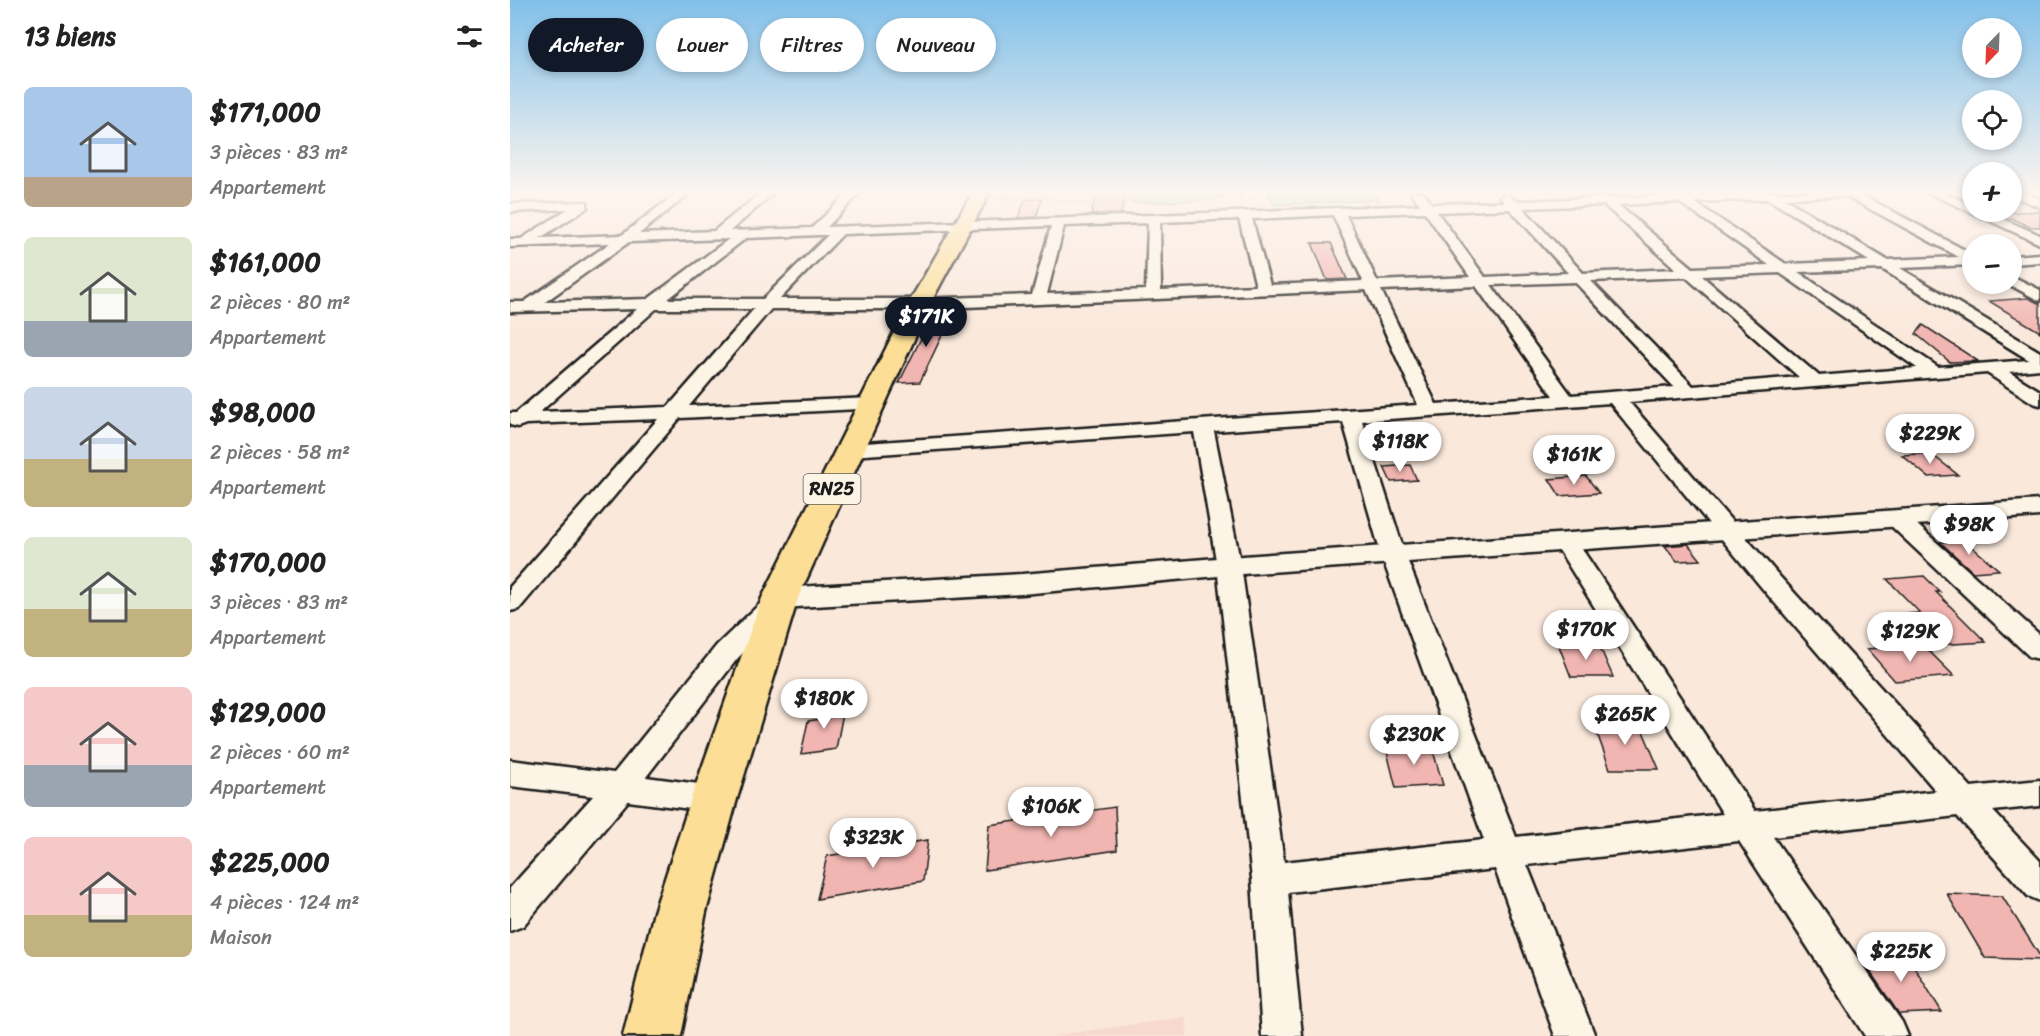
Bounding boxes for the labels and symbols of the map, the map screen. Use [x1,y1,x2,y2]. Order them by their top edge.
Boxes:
north arrow [1962,18,2022,78]
pin: $171K [884,297,968,348]
pin: $229K [1888,414,1972,465]
pin: $118K [1358,422,1442,473]
pin: $161K [1532,435,1616,486]
road number: RN25 [804,474,860,504]
pin: $98K [1933,505,2005,556]
pin: $170K [1544,610,1628,661]
pin: $129K [1868,612,1952,663]
pin: $180K [782,679,866,730]
pin: $265K [1583,695,1667,746]
pin: $230K [1372,715,1456,766]
pin: $106K [1009,787,1093,838]
pin: $323K [831,818,915,869]
pin: $225K [1859,932,1943,983]

